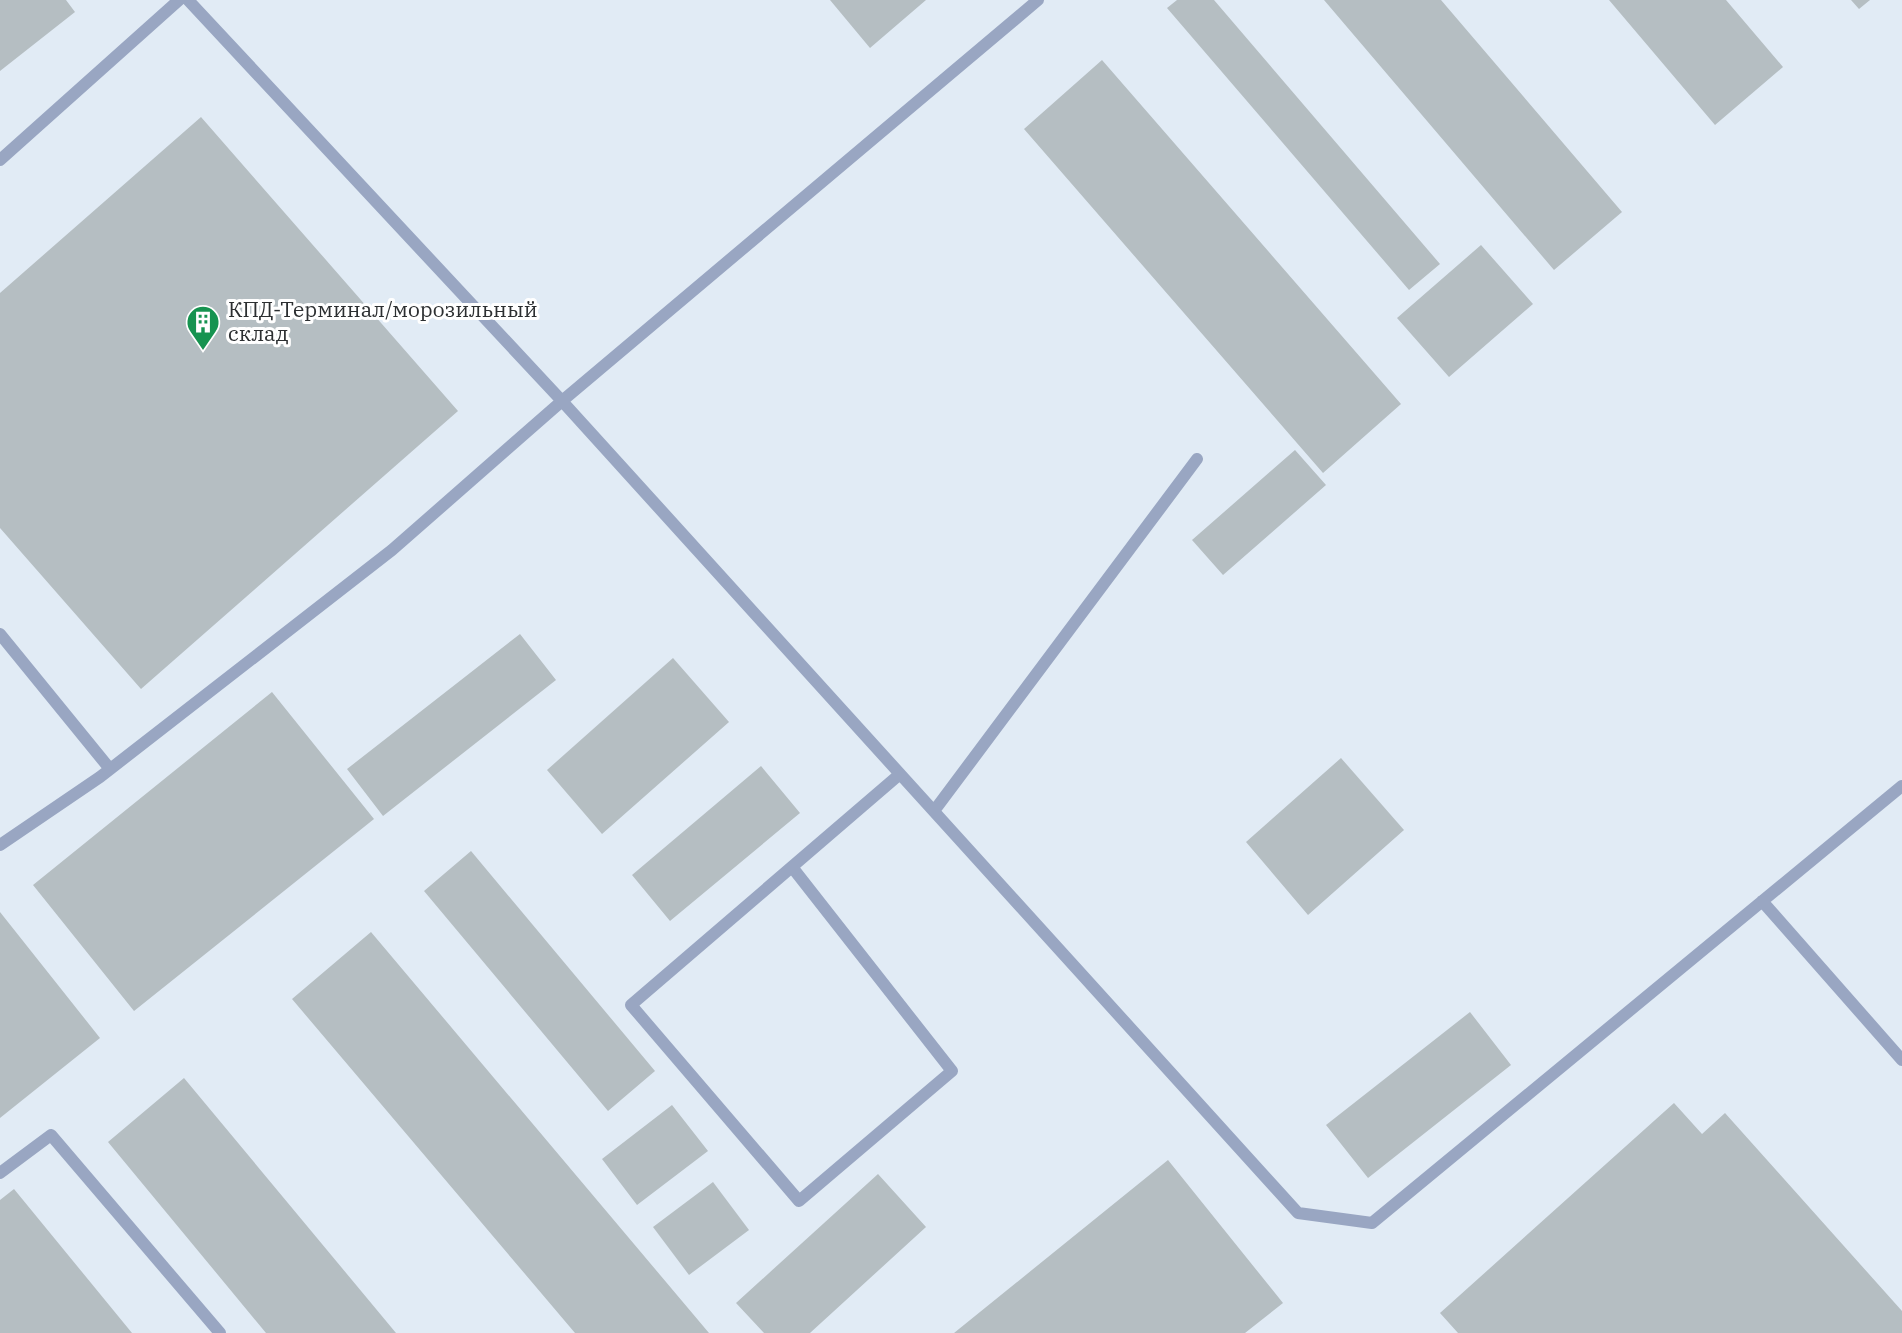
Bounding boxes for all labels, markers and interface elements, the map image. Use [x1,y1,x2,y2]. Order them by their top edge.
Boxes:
place label: КПД-Терминал/морозильный склад [228,295,538,347]
building icon: КПД-Терминал/морозильный склад [184,303,222,352]

